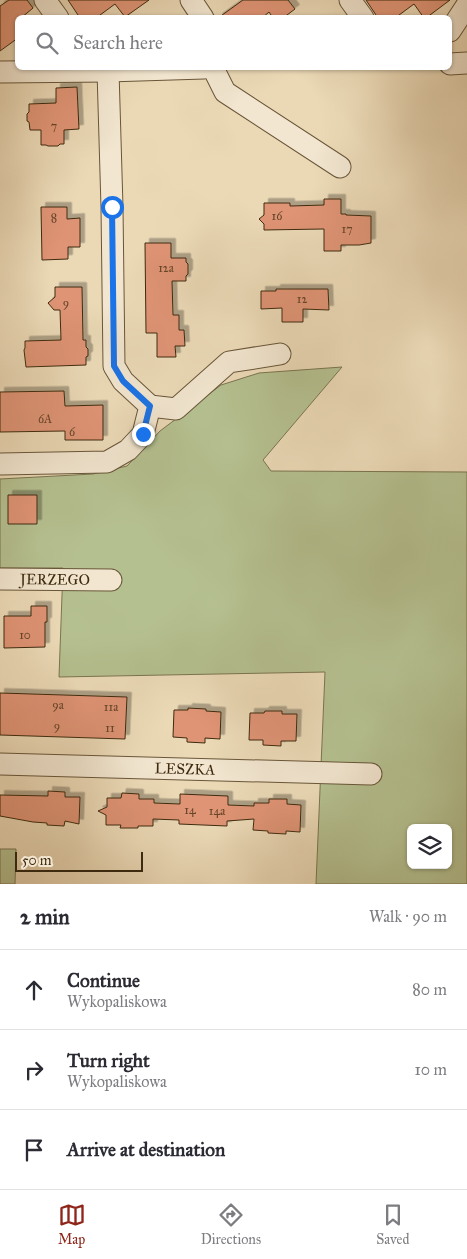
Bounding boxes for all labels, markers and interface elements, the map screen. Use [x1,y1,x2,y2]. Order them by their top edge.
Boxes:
search box [15,15,452,70]
icon: search [33,29,61,57]
text: Search here [73,31,163,54]
house number: 7 [51,119,57,133]
route start [101,196,124,219]
house number: 16 [272,209,283,223]
house number: 8 [51,211,57,225]
house number: 17 [341,222,353,236]
house number: 12a [158,261,175,275]
house number: 12 [297,292,307,306]
house number: 9 [63,296,69,310]
house number: 6A [38,412,52,426]
route end [132,423,155,446]
house number: 6 [69,425,76,439]
street label: JERZEGO [18,570,90,589]
house number: 10 [19,628,31,642]
house number: 9a [52,698,65,712]
house number: 11a [104,700,119,714]
house number: 9 [54,719,60,733]
house number: 11 [105,721,115,735]
street label: LESZKA [154,759,215,779]
house number: 14 [184,803,196,817]
house number: 14a [209,804,226,818]
map controls [407,824,452,869]
button: layers [407,824,452,869]
scale bar [15,849,142,872]
text: 50 m [22,852,51,869]
text: 2 min [20,904,70,930]
text: Walk · 90 m [369,907,447,926]
text: Continue [67,969,140,992]
icon: ahead [20,976,48,1004]
text: 80 m [412,980,447,999]
text: Wykopaliskowa [67,992,167,1011]
text: Turn right [67,1049,150,1072]
icon: right [20,1056,48,1084]
text: 10 m [415,1060,447,1079]
text: Wykopaliskowa [67,1072,167,1091]
icon: arrive [20,1136,48,1164]
text: Arrive at destination [67,1138,225,1161]
tab: Map [58,1201,86,1248]
tab: Directions [201,1201,261,1248]
tab: Saved [376,1201,409,1248]

